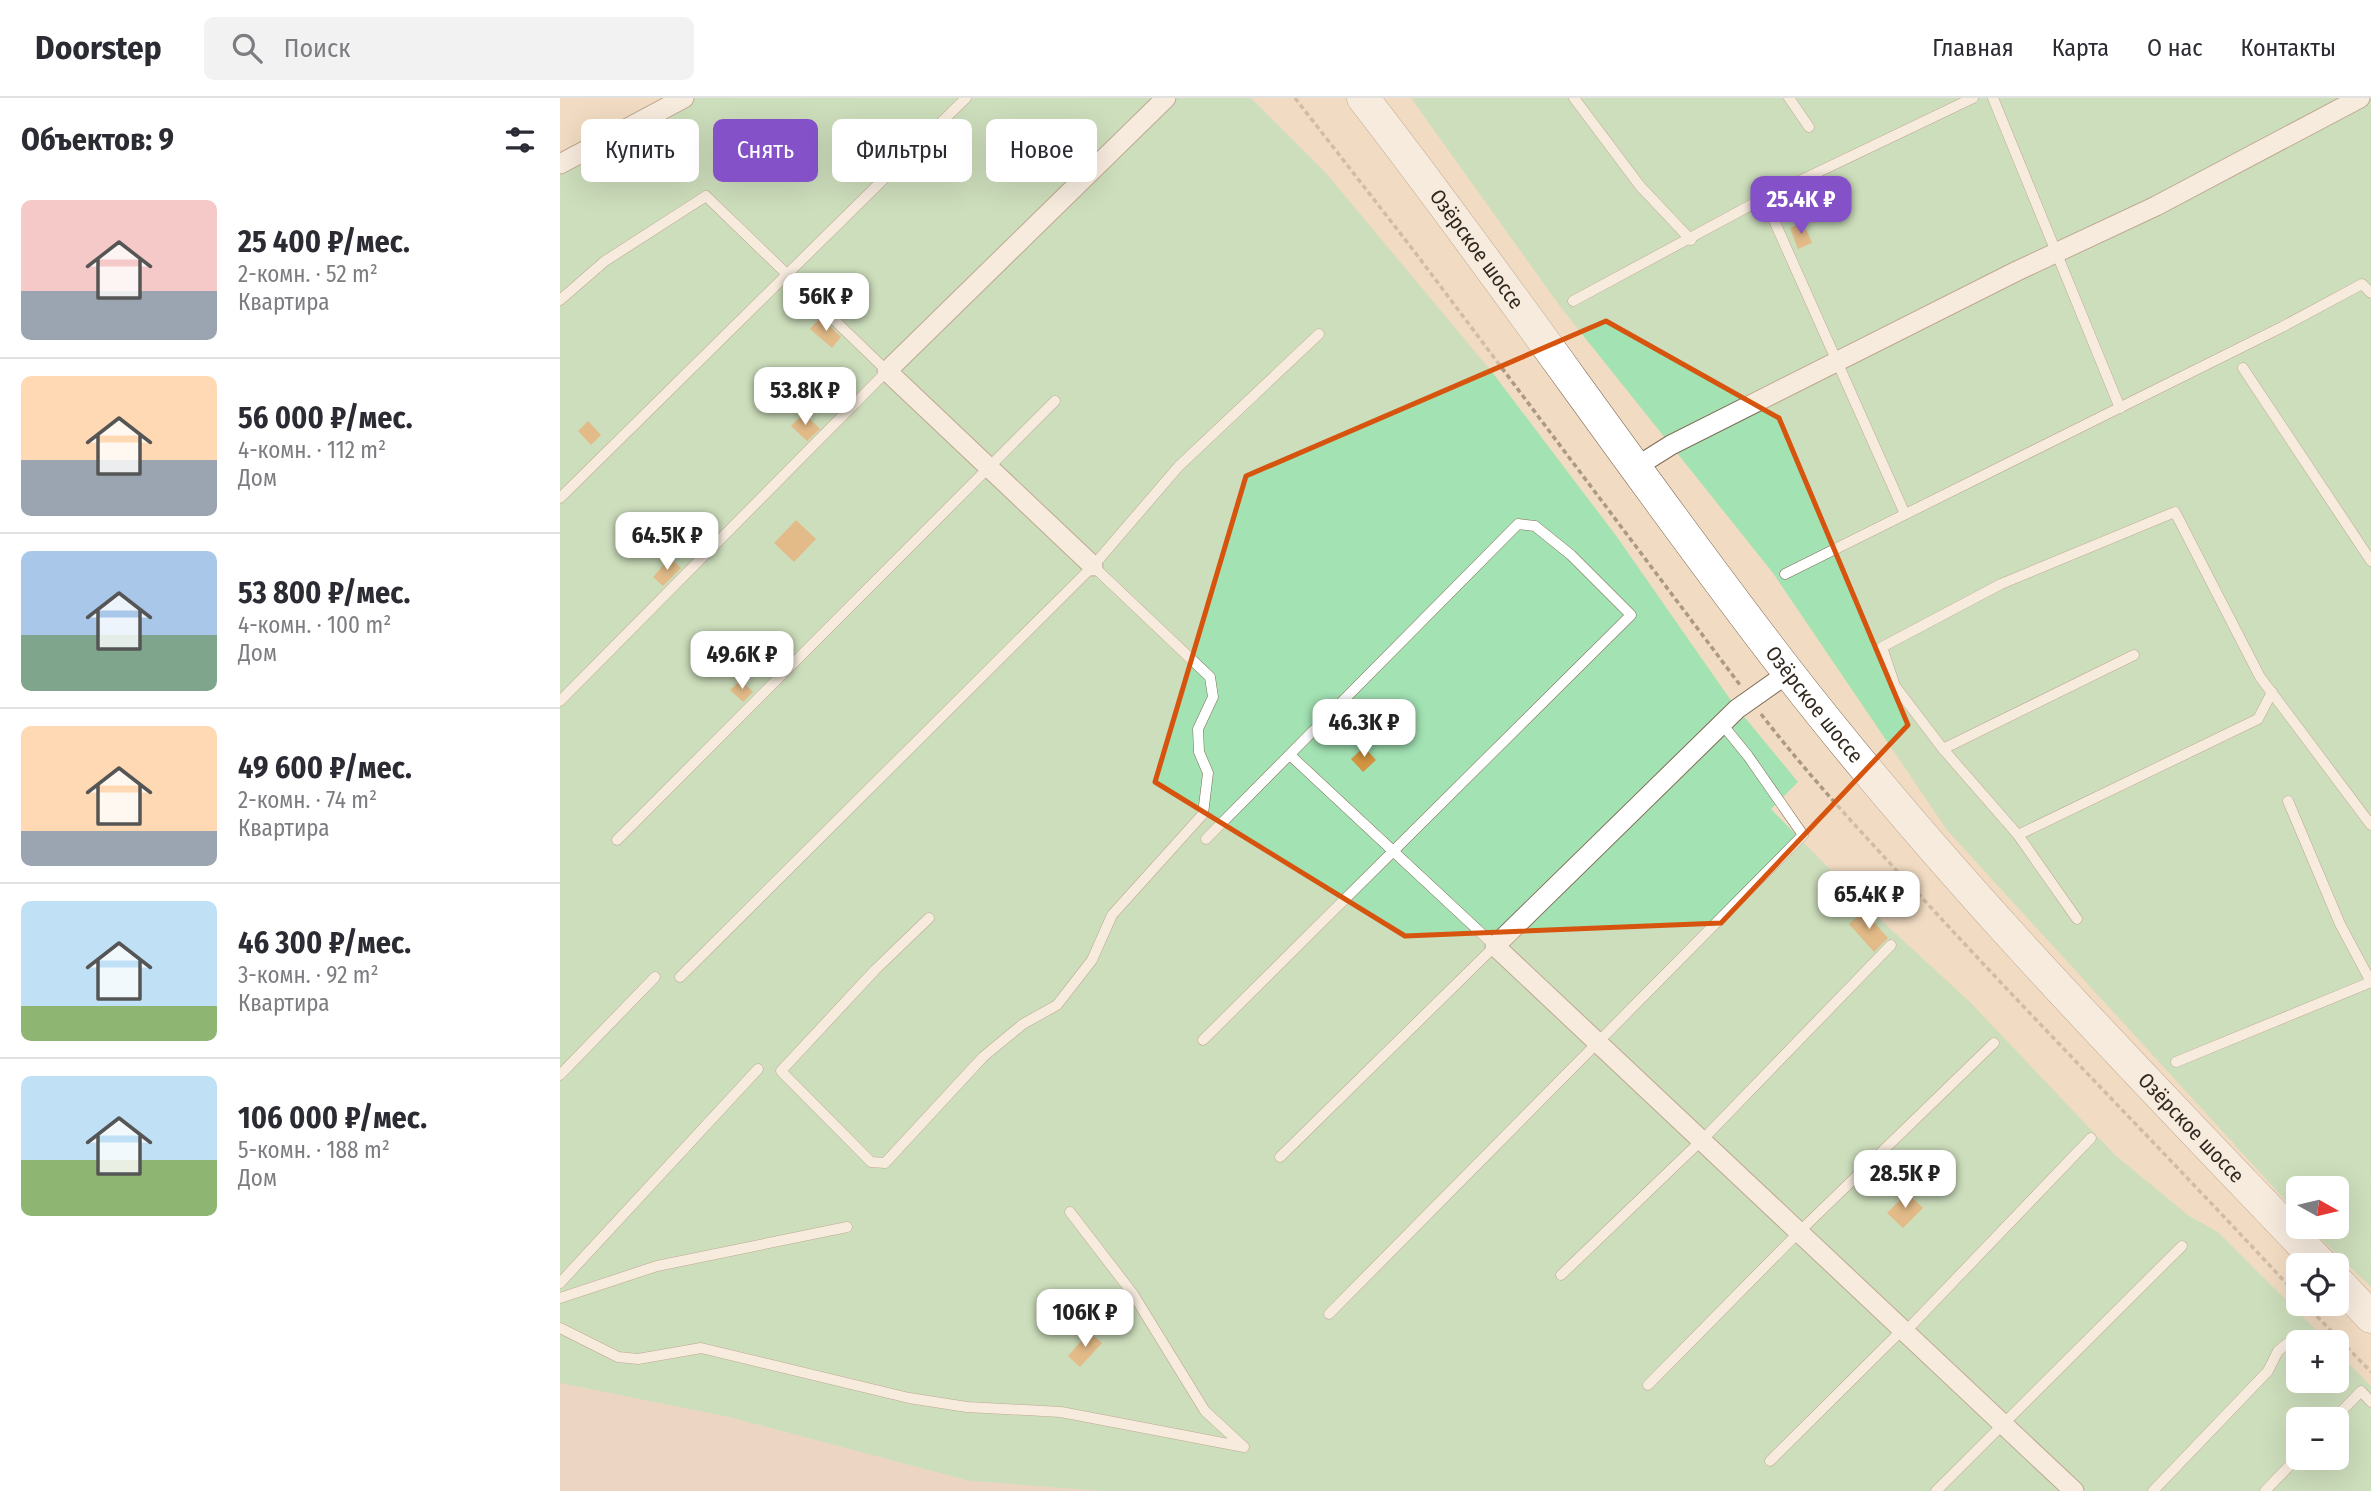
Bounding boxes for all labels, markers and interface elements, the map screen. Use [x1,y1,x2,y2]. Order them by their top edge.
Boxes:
search box [204,17,694,80]
text: Doorstep [35,28,162,68]
icon: search [228,29,266,67]
text: Поиск [284,33,350,64]
text: Главная [1932,34,2014,62]
text: Карта [2052,34,2109,62]
text: О нас [2147,34,2202,62]
text: Контакты [2240,34,2336,62]
chip: Купить [581,119,699,182]
chip: Снять [713,119,818,182]
chip: Фильтры [832,119,972,182]
chip: Новое [986,119,1097,182]
icon: filters [501,121,539,159]
text: Объектов: 9 [21,122,174,158]
pin: 25.4K ₽ [1736,176,1866,236]
street label: Озёрское шоссе [1424,184,1529,314]
text: 25.4K ₽ [1766,185,1836,213]
text: 25 400 ₽/мес. [238,224,410,260]
icon: home [77,228,161,312]
text: 2-комн. · 52 m² [238,260,378,288]
pin: 56K ₽ [777,274,875,333]
text: 56K ₽ [799,282,853,310]
text: Квартира [238,288,330,316]
pin: 53.8K ₽ [740,368,870,427]
text: 53.8K ₽ [770,376,840,404]
text: 56 000 ₽/мес. [238,400,413,436]
icon: home [77,404,161,488]
text: 4-комн. · 112 m² [238,436,386,464]
text: Дом [238,464,277,492]
pin: 64.5K ₽ [602,512,732,572]
text: 64.5K ₽ [631,521,703,549]
text: 53 800 ₽/мес. [238,575,410,611]
icon: home [77,579,161,663]
text: 4-комн. · 100 m² [238,611,391,639]
pin: 49.6K ₽ [677,632,807,691]
text: Дом [238,639,277,667]
text: 49.6K ₽ [707,640,777,668]
street label: Озёрское шоссе [1760,641,1869,768]
pin: 46.3K ₽ [1299,700,1429,759]
text: 46.3K ₽ [1329,708,1399,736]
text: 49 600 ₽/мес. [238,750,412,786]
icon: home [77,754,161,838]
text: 2-комн. · 74 m² [238,786,377,814]
text: Квартира [238,814,330,842]
pin: 65.4K ₽ [1804,872,1934,931]
text: 65.4K ₽ [1834,880,1904,908]
text: 46 300 ₽/мес. [238,925,411,961]
icon: home [77,929,161,1013]
text: 3-комн. · 92 m² [238,961,379,989]
text: Квартира [238,989,330,1017]
street label: Озёрское шоссе [2133,1067,2250,1188]
text: 106 000 ₽/мес. [238,1100,427,1136]
icon: home [77,1104,161,1188]
text: 5-комн. · 188 m² [238,1136,390,1164]
pin: 28.5K ₽ [1840,1150,1970,1210]
text: 28.5K ₽ [1870,1159,1940,1187]
text: Дом [238,1164,277,1192]
north arrow [2286,1176,2348,1239]
map controls [2286,1176,2349,1470]
button: locate [2286,1253,2349,1316]
pin: 106K ₽ [1028,1290,1142,1349]
text: 106K ₽ [1053,1298,1117,1326]
button: + [2286,1330,2349,1393]
button: − [2286,1407,2349,1470]

